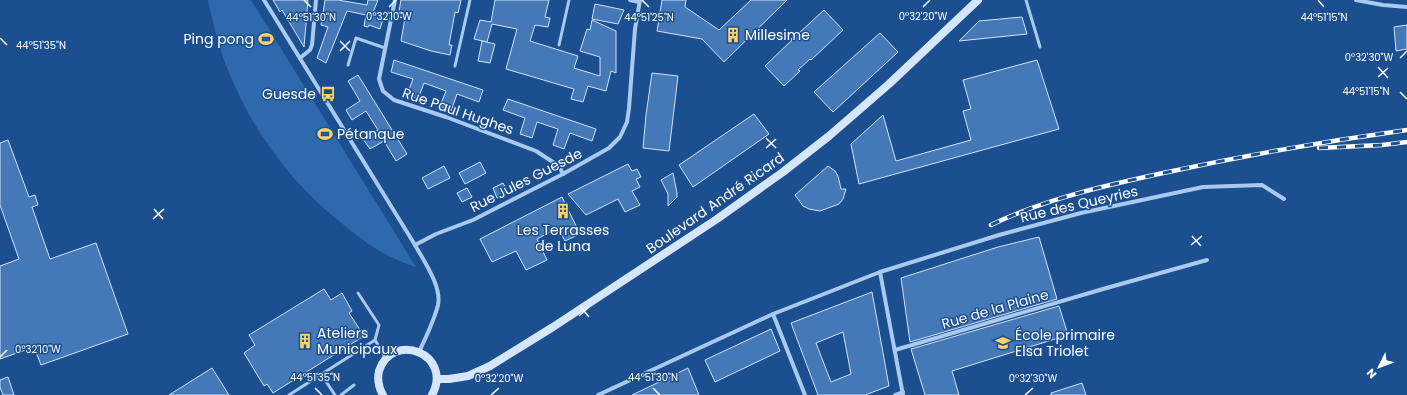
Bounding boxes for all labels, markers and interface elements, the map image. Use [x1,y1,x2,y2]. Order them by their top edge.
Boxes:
text: 0°32'10"W [366,9,412,24]
text: 0°32'20"W [899,9,947,24]
text: 44°51'30"N [286,10,336,25]
text: 44°51'25"N [624,10,674,25]
text: 44°51'15"N [1300,10,1348,25]
place label: Millesime [745,25,810,45]
building icon: Millesime [724,26,742,44]
place label: Ping pong [183,29,254,49]
sports icon: Ping pong [257,30,275,48]
text: 44°51'35"N [16,38,66,53]
text: 0°32'30"W [1345,50,1393,65]
street label: Rue Paul Hughes [400,83,516,139]
place label: Guesde [262,84,316,104]
text: 44°51'15"N [1342,84,1390,99]
bus stop icon: Guesde [319,85,337,103]
place label: Pétanque [337,124,405,144]
sports icon: Pétanque [316,125,334,143]
street label: Rue Jules Guesde [466,143,586,217]
street label: Boulevard André Ricard [642,148,788,258]
street label: Rue des Queyries [1018,181,1140,227]
building icon: Les Terrasses de Luna [554,202,572,220]
place label: Les Terrasses de Luna [517,220,609,256]
street label: Rue de la Plaine [939,284,1051,334]
place label: Ateliers Municipaux [317,323,397,359]
place label: École primaire Elsa Triolet [1015,325,1115,361]
building icon: Ateliers Municipaux [296,332,314,350]
school or university icon: École primaire Elsa Triolet [994,334,1012,352]
text: 0°32'10"W [15,342,61,357]
north arrow [1359,347,1399,387]
text: N [1363,365,1380,382]
text: 44°51'35"N [290,370,340,385]
text: 44°51'30"N [628,370,678,385]
text: 0°32'20"W [475,371,523,386]
text: 0°32'30"W [1009,371,1057,386]

